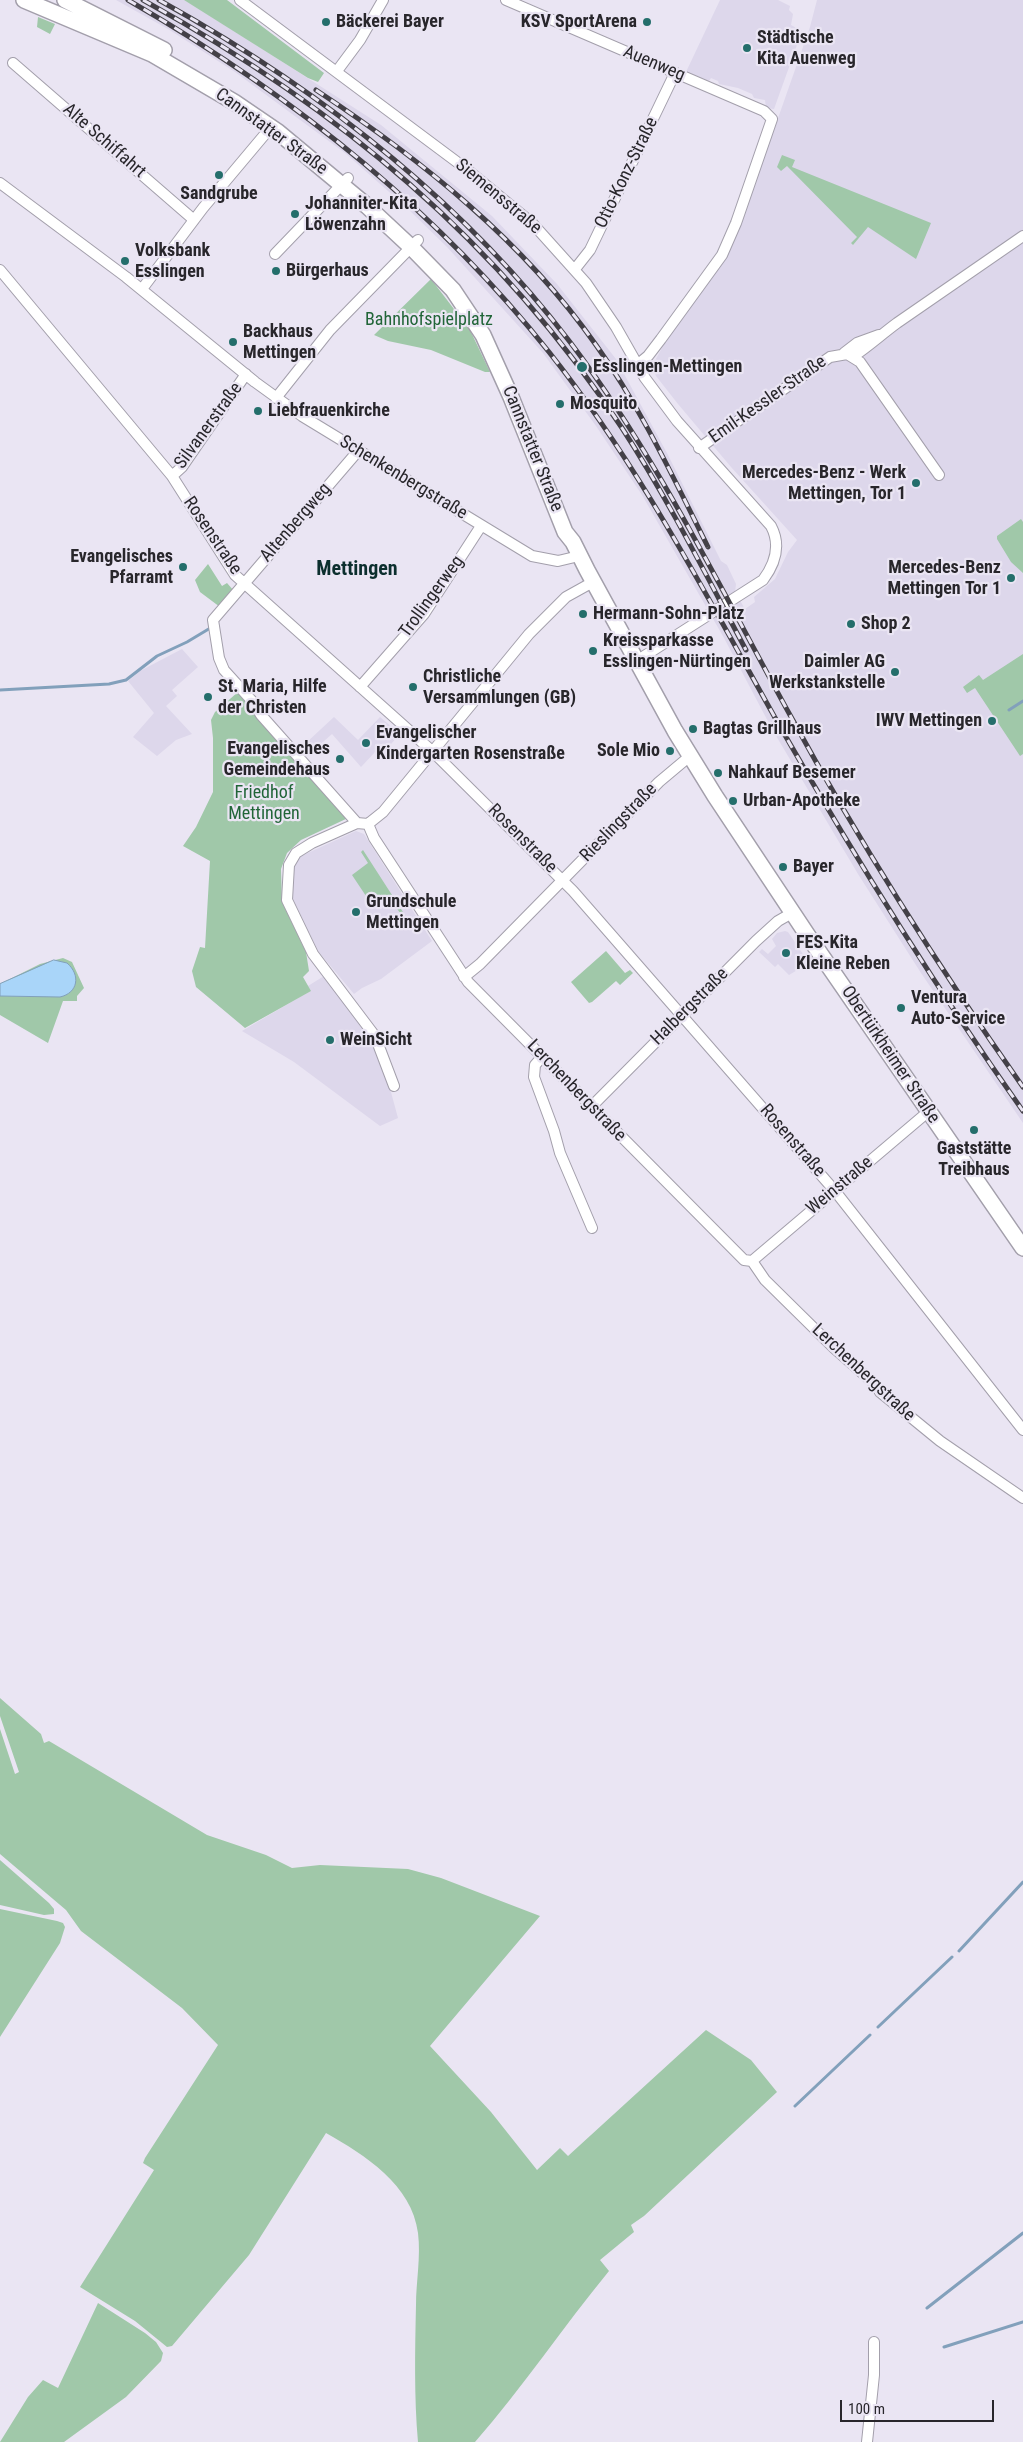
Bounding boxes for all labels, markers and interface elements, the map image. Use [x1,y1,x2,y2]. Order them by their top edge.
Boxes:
place label: Bäckerei Bayer [336,11,444,33]
place label: KSV SportArena [521,11,637,33]
marker: Bäckerei Bayer [320,16,332,28]
marker: KSV SportArena [641,16,653,28]
place label: Städtische Kita Auenweg [757,27,856,70]
street label: Auenweg [620,41,688,87]
marker: Städtische Kita Auenweg [741,42,753,54]
street label: Cannstatter Straße [211,84,331,180]
street label: Alte Schiffahrt [58,99,150,183]
street label: Otto-Konz-Straße [591,114,663,232]
street label: Siemensstraße [450,155,546,239]
marker: Sandgrube [213,169,225,181]
place label: Sandgrube [180,183,258,205]
place label: Johanniter-Kita Löwenzahn [305,193,417,235]
marker: Johanniter-Kita Löwenzahn [289,208,301,220]
place label: Volksbank Esslingen [135,240,210,282]
marker: Volksbank Esslingen [119,255,131,267]
place label: Bürgerhaus [286,260,369,282]
marker: Bürgerhaus [270,265,282,277]
park label: Bahnhofspielplatz [365,309,493,331]
place label: Backhaus Mettingen [243,321,316,364]
marker: Backhaus Mettingen [227,336,239,348]
street label: Emil-Kessler-Straße [705,351,831,449]
place label: Esslingen-Mettingen [593,356,742,378]
marker: Esslingen-Mettingen [575,360,589,374]
street label: Silvanerstraße [170,379,248,473]
street label: Cannstatter Straße [497,383,567,515]
place label: Mosquito [570,393,637,415]
marker: Mosquito [554,398,566,410]
place label: Liebfrauenkirche [268,400,390,422]
marker: Liebfrauenkirche [252,405,264,417]
street label: Schenkenbergstraße [335,431,471,525]
place label: Mercedes-Benz - Werk Mettingen, Tor 1 [742,462,906,504]
marker: Mercedes-Benz - Werk Mettingen, Tor 1 [910,477,922,489]
street label: Altenbergweg [256,479,336,567]
street label: Rosenstraße [178,493,246,579]
place label: Evangelisches Pfarramt [70,546,173,588]
street label: Trollingerweg [395,552,469,642]
place label: Mercedes-Benz Mettingen Tor 1 [887,557,1001,600]
district label: Mettingen [316,558,398,582]
marker: Evangelisches Pfarramt [177,561,189,573]
marker: Mercedes-Benz Mettingen Tor 1 [1005,572,1017,584]
place label: Hermann-Sohn-Platz [593,603,744,625]
marker: Hermann-Sohn-Platz [577,608,589,620]
place label: Shop 2 [861,613,911,635]
marker: Shop 2 [845,618,857,630]
place label: Kreissparkasse Esslingen-Nürtingen [603,630,751,672]
marker: Kreissparkasse Esslingen-Nürtingen [587,645,599,657]
place label: Daimler AG Werkstankstelle [769,651,885,694]
place label: Christliche Versammlungen (GB) [423,666,576,709]
marker: Daimler AG Werkstankstelle [889,666,901,678]
place label: St. Maria, Hilfe der Christen [218,676,327,719]
marker: Christliche Versammlungen (GB) [407,681,419,693]
marker: St. Maria, Hilfe der Christen [202,691,214,703]
place label: IWV Mettingen [876,710,982,732]
marker: IWV Mettingen [986,715,998,727]
place label: Bagtas Grillhaus [703,718,821,740]
place label: Evangelischer Kindergarten Rosenstraße [376,722,565,764]
marker: Bagtas Grillhaus [687,723,699,735]
marker: Evangelischer Kindergarten Rosenstraße [360,737,372,749]
place label: Evangelisches Gemeindehaus [224,738,330,781]
place label: Sole Mio [597,740,660,762]
marker: Sole Mio [664,745,676,757]
marker: Evangelisches Gemeindehaus [334,753,346,765]
place label: Nahkauf Besemer [728,762,856,784]
marker: Nahkauf Besemer [712,767,724,779]
street label: Rieslingstraße [576,779,662,867]
park label: Friedhof Mettingen [228,782,300,824]
place label: Urban-Apotheke [743,790,860,812]
marker: Urban-Apotheke [727,795,739,807]
street label: Rosenstraße [483,800,561,878]
place label: Bayer [793,856,834,878]
marker: Bayer [777,861,789,873]
place label: Grundschule Mettingen [366,891,456,934]
marker: Grundschule Mettingen [350,906,362,918]
place label: FES-Kita Kleine Reben [796,932,890,974]
marker: FES-Kita Kleine Reben [780,947,792,959]
street label: Halbergstraße [647,964,733,1050]
street label: Obertürkheimer Straße [836,982,944,1128]
place label: Ventura Auto-Service [911,987,1005,1030]
marker: Ventura Auto-Service [895,1002,907,1014]
place label: WeinSicht [340,1029,412,1051]
marker: WeinSicht [324,1034,336,1046]
street label: Lerchenbergstraße [522,1036,630,1146]
street label: Rosenstraße [755,1100,829,1182]
marker: Gaststätte Treibhaus [968,1124,980,1136]
place label: Gaststätte Treibhaus [937,1138,1011,1180]
street label: Weinstraße [802,1152,878,1220]
street label: Lerchenbergstraße [807,1320,919,1426]
scale bar [843,2390,997,2422]
text: 100 m [848,2400,885,2418]

